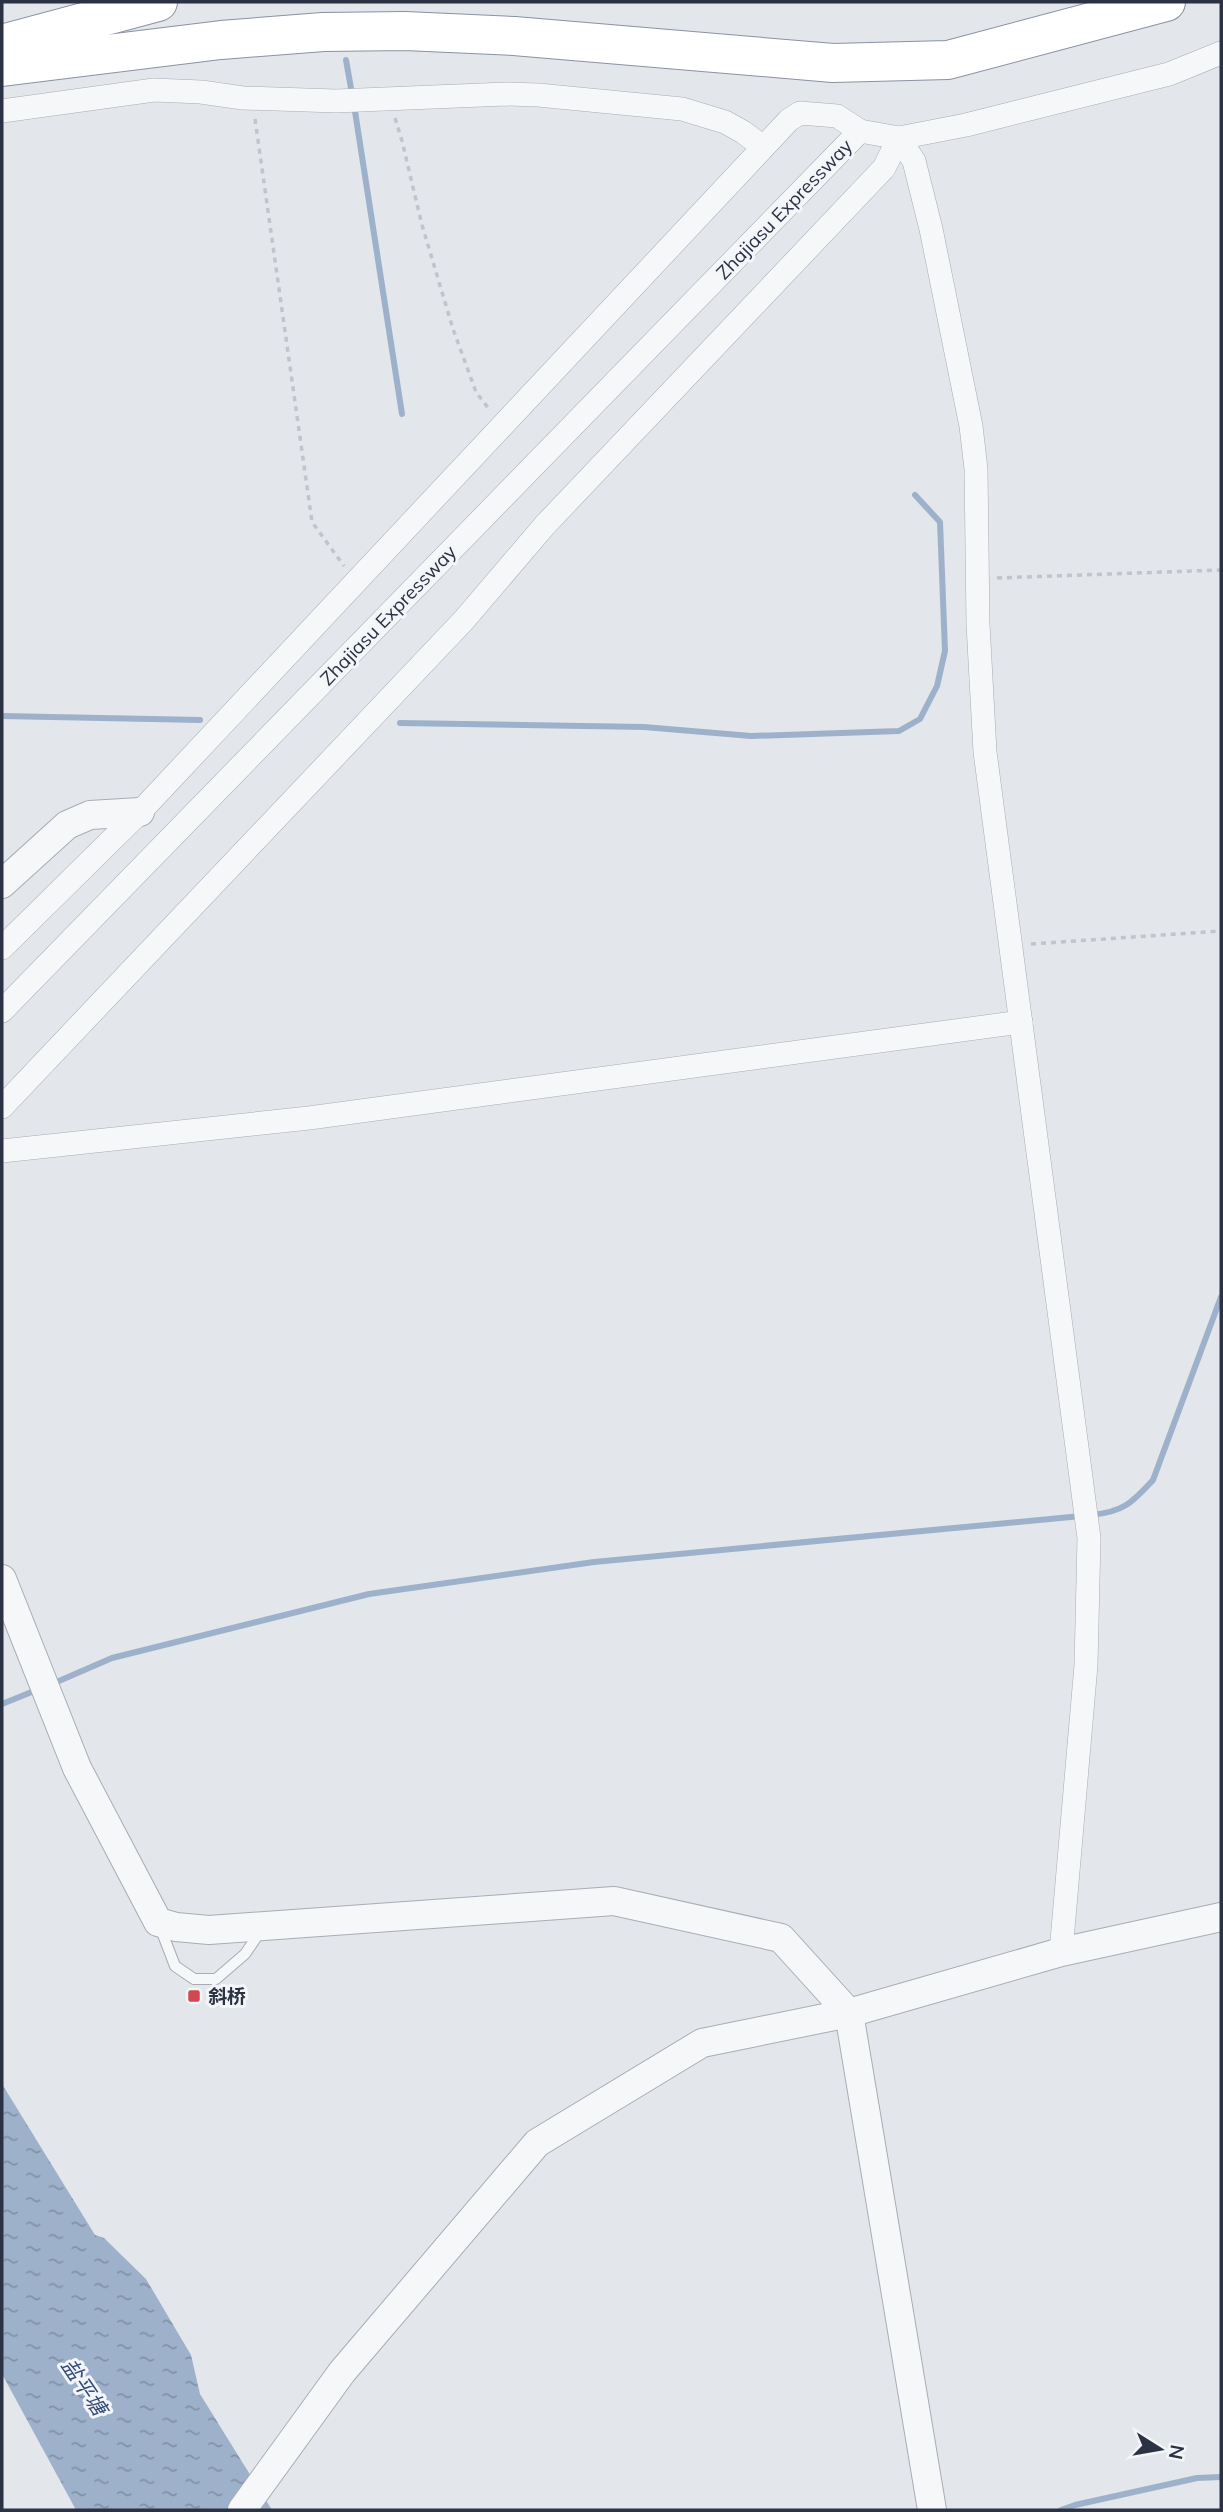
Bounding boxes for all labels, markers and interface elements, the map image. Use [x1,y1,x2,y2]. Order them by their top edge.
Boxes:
street label: Zhajiasu Expressway [711,134,857,284]
street label: Zhajiasu Expressway [315,540,461,690]
place label: 斜桥 [208,1984,246,2008]
marker: 斜桥 [186,1988,202,2004]
water label: 盐平塘 [56,2353,115,2422]
north arrow [1125,2414,1195,2484]
text: N [1164,2443,1190,2462]

